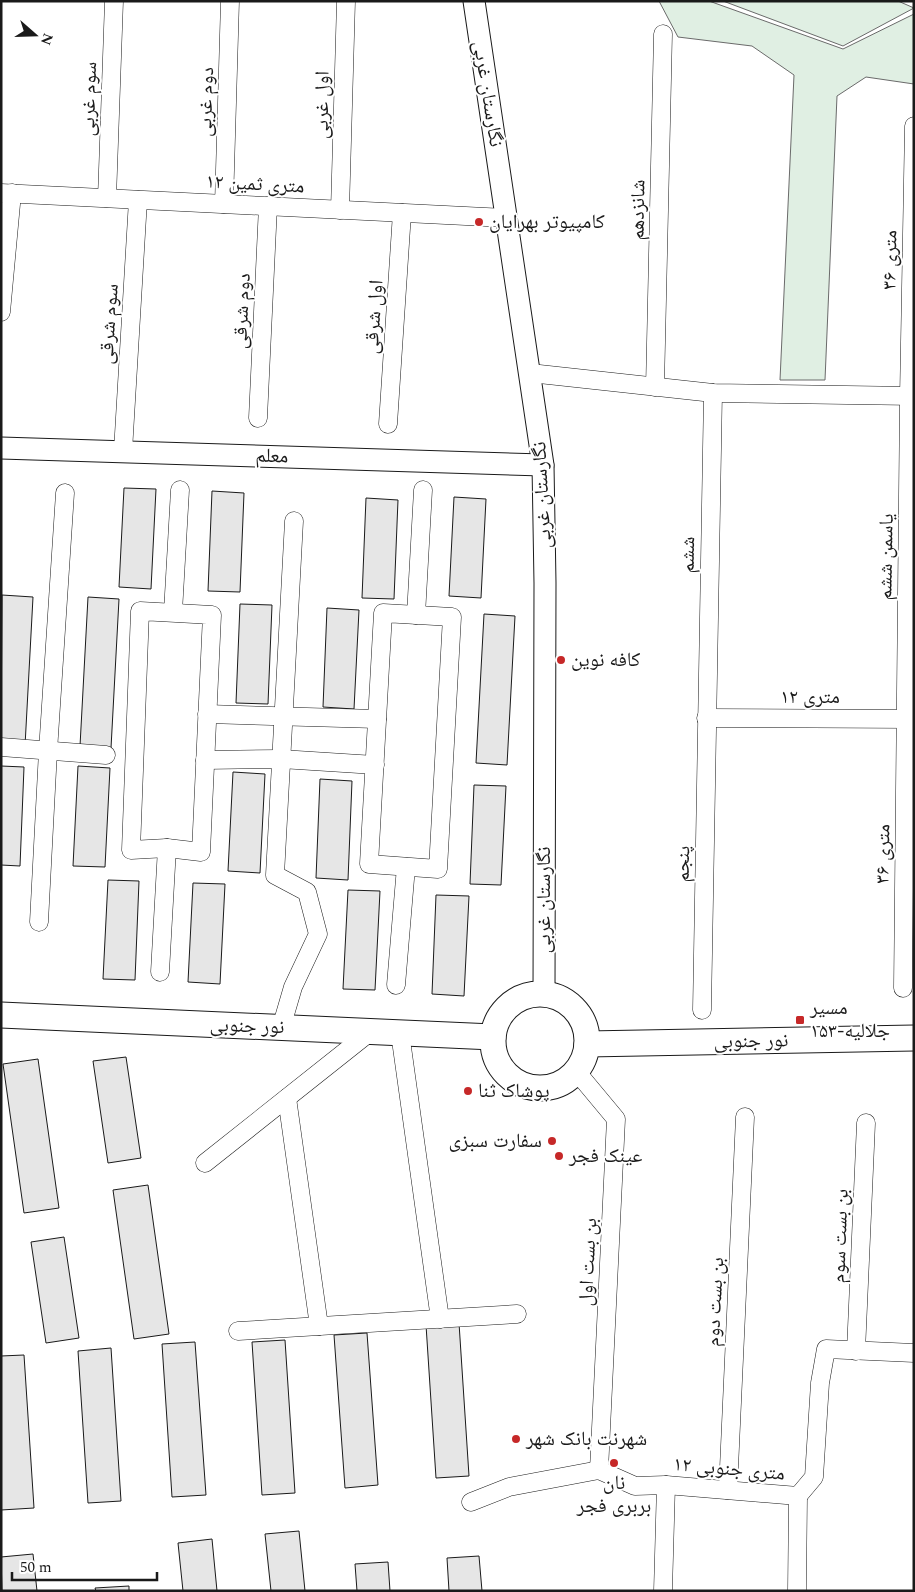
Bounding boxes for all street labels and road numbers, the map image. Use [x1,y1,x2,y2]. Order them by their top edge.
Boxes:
street label: نگارستان غربی [465,39,511,149]
street label: سوم غربی [73,61,105,137]
street label: دوم غربی [190,67,222,137]
street label: اول غربی [306,71,338,139]
street label: ۱۲ متری ثمین [205,166,305,202]
street label: شانزدهم [622,179,654,241]
street label: ۳۶ متری [874,230,906,290]
street label: دوم شرقی [225,272,259,350]
street label: اول شرقی [356,279,392,355]
street label: سوم شرقی [91,283,127,365]
street label: معلم [255,440,289,472]
street label: نگارستان غربی [524,441,560,549]
street label: یاسمن ششم [870,513,902,601]
street label: ششم [673,536,703,574]
street label: ۱۲ متری [780,682,840,712]
street label: ۳۶ متری [867,824,899,884]
street label: پنجم [668,845,698,883]
street label: نگارستان غربی [529,846,559,954]
street label: نور جنوبی [209,1010,285,1042]
street label: نور جنوبی [713,1025,789,1057]
street label: بن بست سوم [823,1188,857,1284]
street label: بن بست اول [571,1217,605,1307]
street label: بن بست دوم [698,1256,732,1348]
street label: ۱۲ متری جنوبی [672,1449,786,1489]

